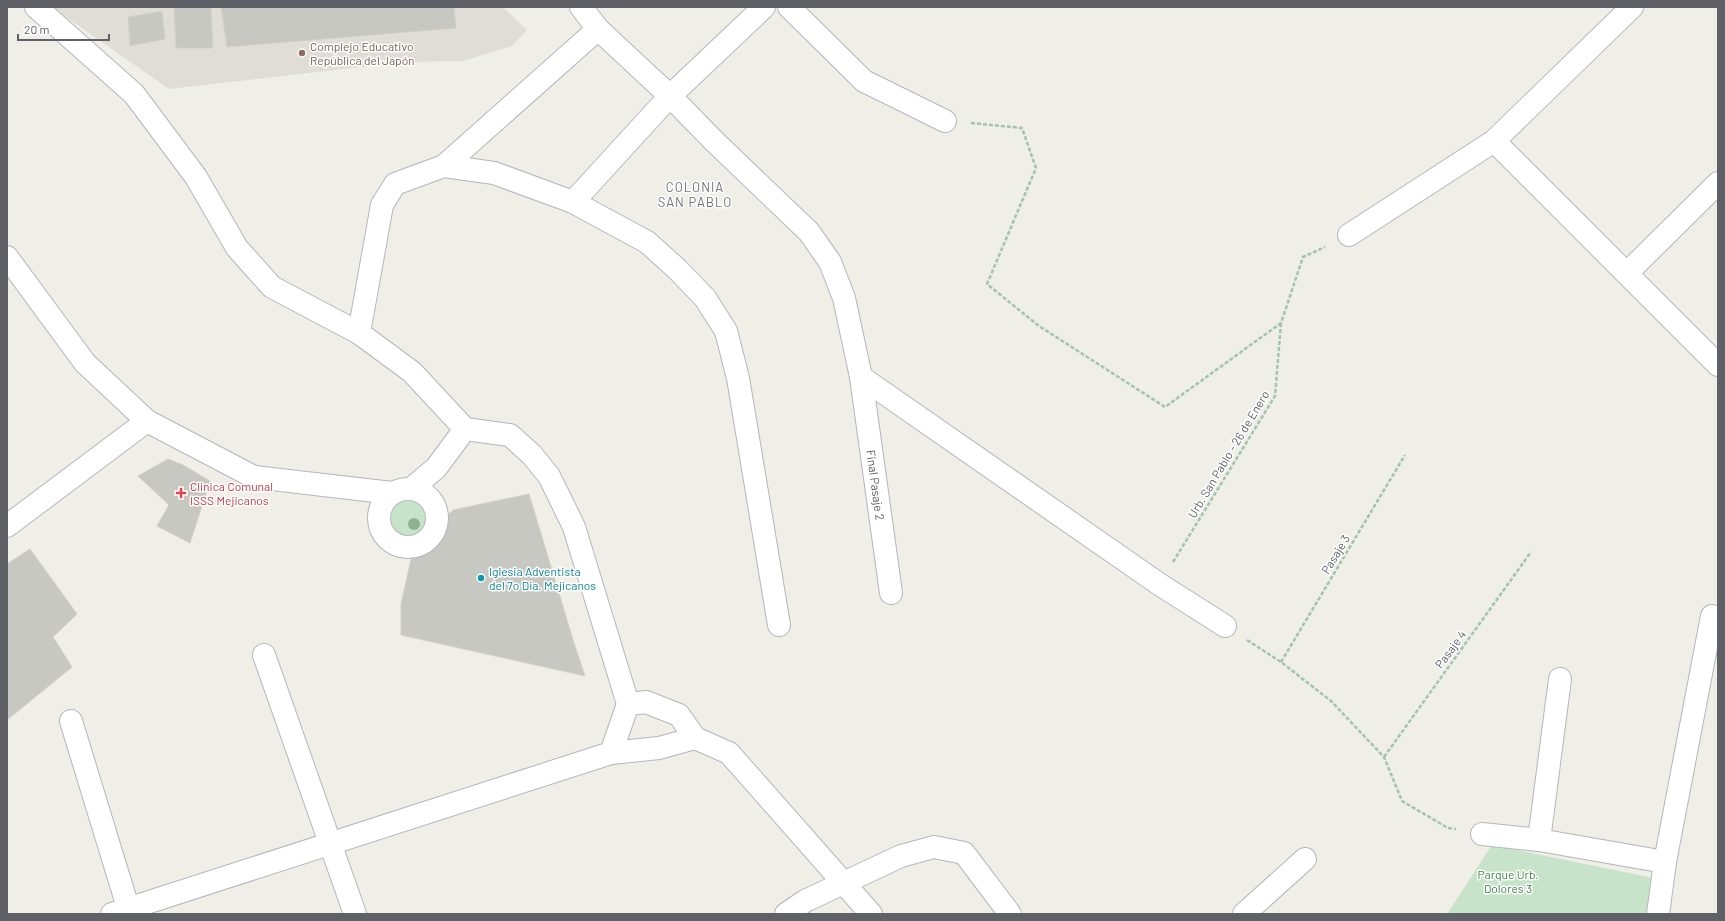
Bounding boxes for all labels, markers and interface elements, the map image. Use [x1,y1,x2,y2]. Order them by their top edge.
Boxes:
scale bar [18,16,109,42]
text: 20 m [24,22,50,36]
place label: Complejo Educativo República del Japón [310,39,415,67]
marker: Complejo Educativo República del Japón [297,48,307,58]
district label: COLONIA SAN PABLO [658,179,732,210]
street label: Urb. San Pablo - 26 de Enero [1184,388,1272,520]
street label: Final Pasaje 2 [864,449,888,521]
place label: Clinica Comunal ISSS Mejicanos [190,479,273,507]
marker: Clinica Comunal ISSS Mejicanos [175,487,187,499]
street label: Pasaje 3 [1318,532,1352,576]
place label: Iglesia Adventista del 7o Dia. Mejicanos [489,564,596,592]
marker: Iglesia Adventista del 7o Dia. Mejicanos [476,573,486,583]
street label: Pasaje 4 [1432,627,1468,671]
park label: Parque Urb. Dolores 3 [1477,867,1539,895]

